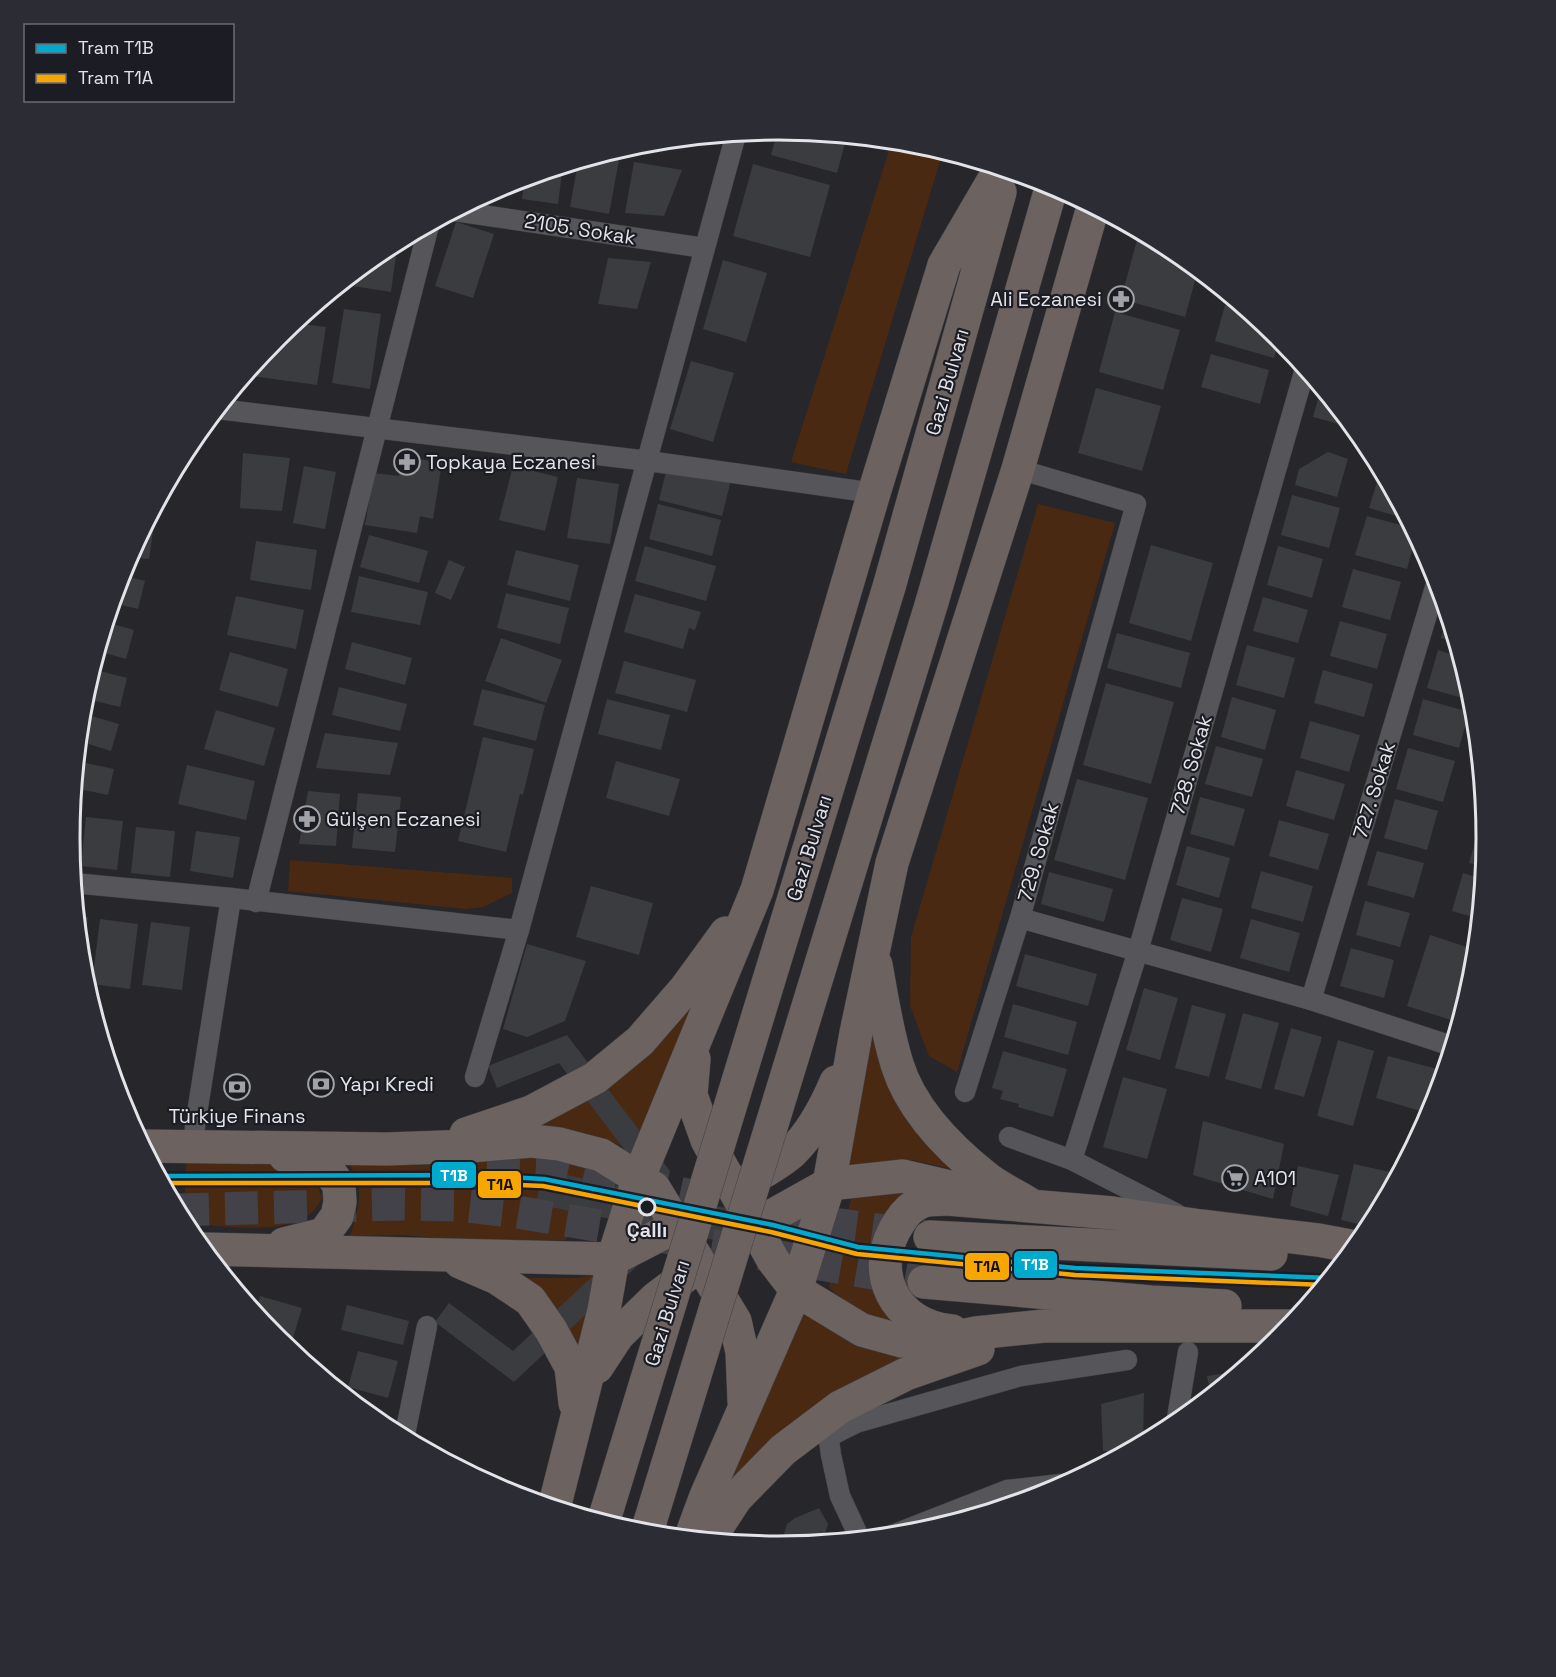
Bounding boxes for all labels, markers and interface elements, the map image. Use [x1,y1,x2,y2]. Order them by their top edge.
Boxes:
legend [24,24,234,102]
text: Tram T1B [78,36,154,59]
text: Tram T1A [78,66,153,89]
street label: 2105. Sokak [523,207,638,251]
pharmacy icon: Ali Eczanesi [1106,284,1136,314]
place label: Ali Eczanesi [990,286,1102,312]
street label: Gazi Bulvarı [919,326,975,438]
pharmacy icon: Topkaya Eczanesi [392,447,422,477]
place label: Topkaya Eczanesi [426,449,596,475]
street label: 728. Sokak [1164,712,1218,818]
street label: 727. Sokak [1347,738,1401,842]
street label: Gazi Bulvarı [780,792,838,904]
street label: 729. Sokak [1011,799,1065,905]
pharmacy icon: Gülşen Eczanesi [292,804,322,834]
place label: Gülşen Eczanesi [326,806,480,832]
bank icon: Yapı Kredi [306,1069,336,1099]
place label: Yapı Kredi [340,1071,434,1097]
bank icon: Türkiye Finans [222,1072,252,1102]
place label: Türkiye Finans [168,1103,306,1129]
line badge: T1B [431,1161,477,1189]
supermarket icon: A101 [1220,1163,1250,1193]
text: T1B [440,1165,468,1186]
place label: A101 [1254,1165,1296,1191]
line badge: T1A [477,1170,522,1199]
text: T1A [487,1174,513,1195]
marker: Çallı [638,1198,656,1216]
place label: Çallı [627,1217,667,1243]
line badge: T1B [1013,1250,1058,1279]
line badge: T1A [964,1252,1010,1281]
text: T1B [1021,1254,1049,1275]
text: T1A [974,1256,1000,1277]
street label: Gazi Bulvarı [638,1257,696,1369]

